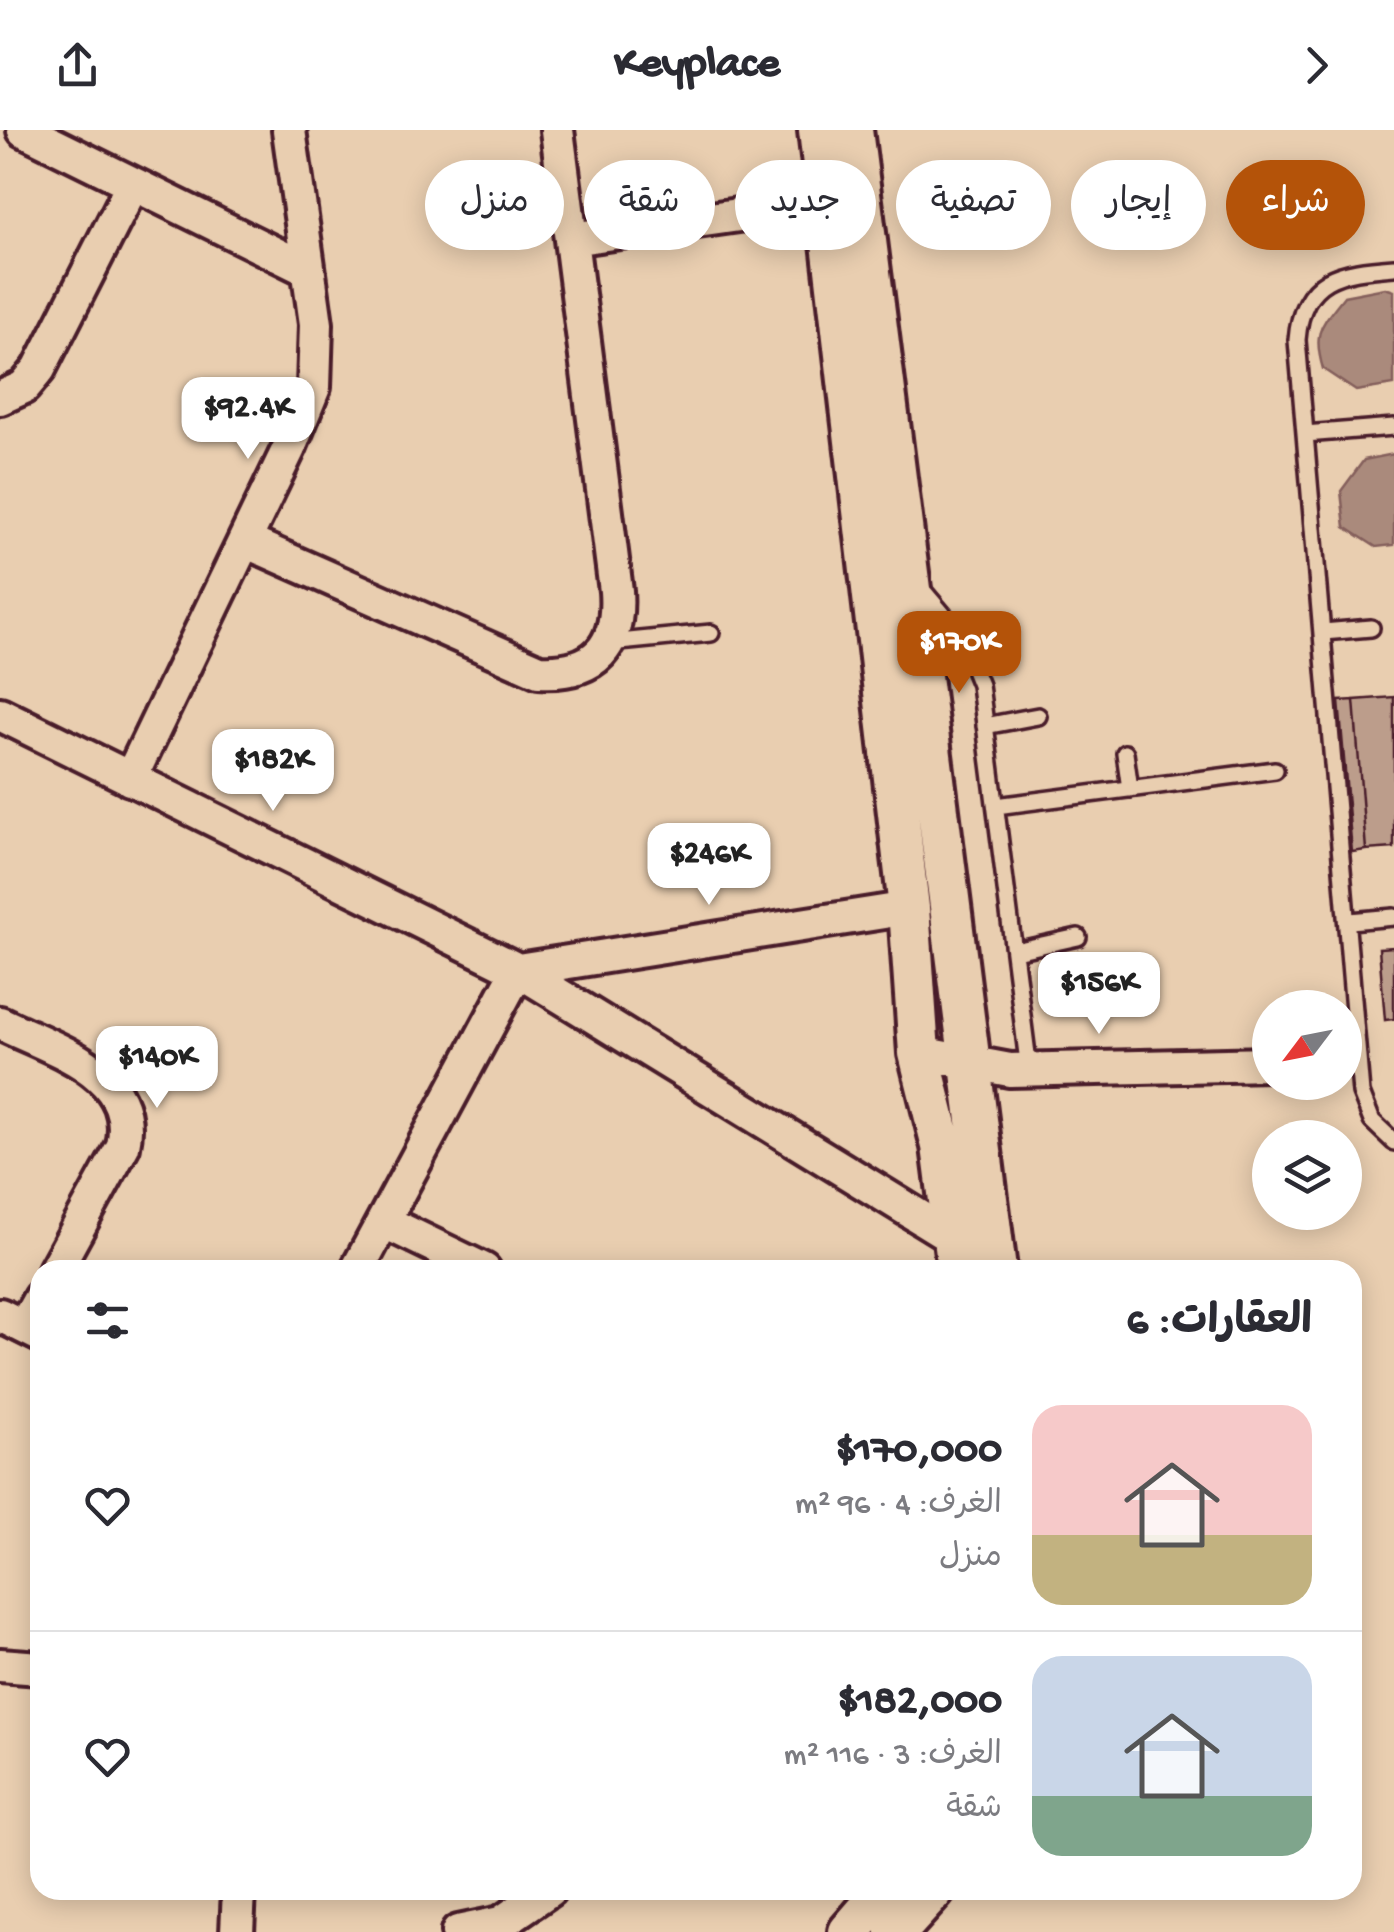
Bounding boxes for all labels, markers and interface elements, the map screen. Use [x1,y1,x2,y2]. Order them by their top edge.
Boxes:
icon: share [50,38,105,93]
icon: forward [1289,38,1344,93]
text: Keyplace [614,39,780,92]
chip: منزل [425,160,564,250]
chip: شقة [584,160,715,250]
chip: جديد [735,160,876,250]
chip: تصفية [896,160,1051,250]
chip: إيجار [1071,160,1206,250]
chip: شراء [1226,160,1365,250]
pin: $92.4K [167,377,329,462]
text: $92.4K [204,390,292,428]
pin: $170K [889,611,1029,696]
text: $170K [919,624,999,662]
pin: $182K [203,729,343,814]
text: $182K [234,742,312,780]
pin: $246K [639,823,779,908]
text: $246K [669,836,749,874]
pin: $156K [1029,952,1169,1037]
text: $156K [1060,965,1138,1003]
north arrow [1252,990,1362,1100]
map controls [1252,990,1362,1230]
pin: $140K [87,1026,227,1111]
text: $140K [118,1039,196,1077]
button: layers [1252,1120,1362,1230]
icon: filters [80,1293,135,1348]
text: العقارات: 6 [1127,1300,1312,1349]
text: $170,000 [836,1428,1002,1477]
icon: home [1112,1445,1232,1565]
icon: heart [80,1478,135,1533]
text: الغرف: 4 · 96 m² [795,1487,1002,1525]
text: منزل [939,1540,1002,1578]
text: $182,000 [838,1679,1002,1728]
icon: home [1112,1696,1232,1816]
icon: heart [80,1729,135,1784]
text: الغرف: 3 · 116 m² [784,1738,1002,1776]
text: شقة [946,1791,1002,1829]

